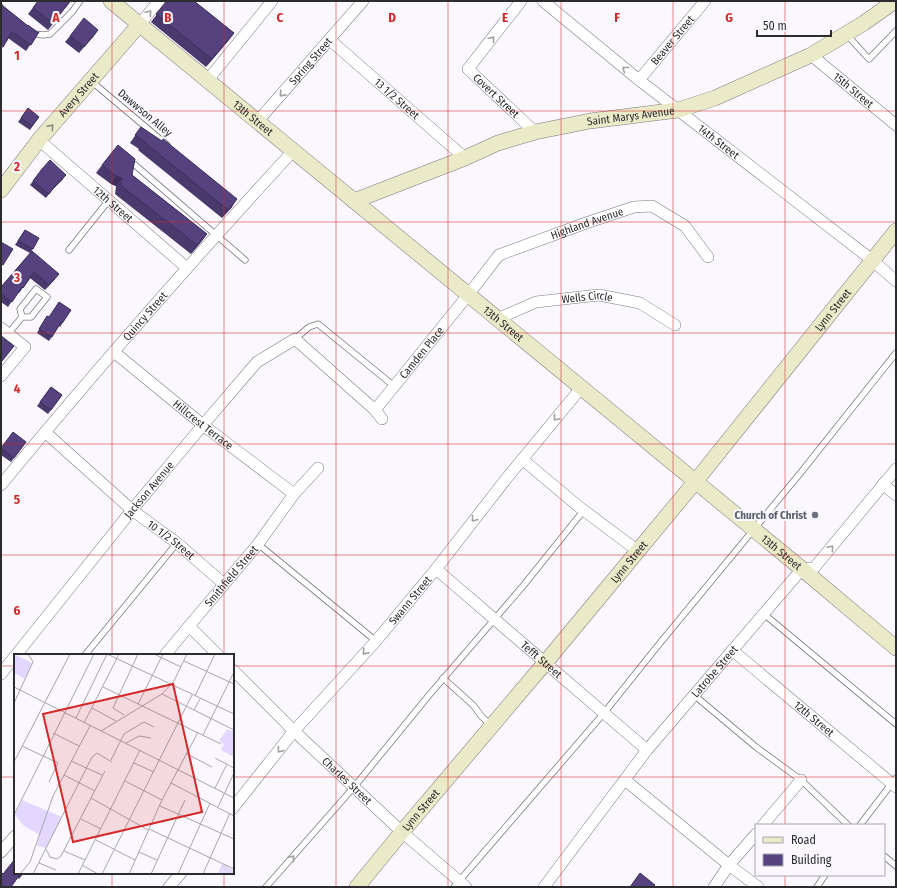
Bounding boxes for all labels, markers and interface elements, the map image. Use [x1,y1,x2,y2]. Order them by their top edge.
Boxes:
text: A [51,10,60,25]
one-way arrow [145,10,152,18]
text: B [164,10,172,25]
text: C [277,10,284,25]
text: D [388,10,396,25]
text: E [502,10,508,25]
text: F [614,10,620,25]
text: G [725,10,733,25]
street label: Beaver Street [648,12,697,67]
scale bar [757,12,831,38]
text: 50 m [763,19,787,33]
street label: Spring Street [286,34,335,87]
one-way arrow [487,36,494,43]
text: 1 [14,48,20,63]
one-way arrow [623,66,630,73]
street label: Avery Street [56,69,102,119]
street label: 15th Street [831,70,877,111]
street label: Covert Street [470,71,522,121]
street label: 13 1/2 Street [372,75,422,122]
street label: Dawwson Alley [115,87,175,139]
one-way arrow [280,89,287,96]
street label: 13th Street [230,97,276,138]
street label: Saint Marys Avenue [586,104,675,128]
street label: 14th Street [695,122,742,162]
one-way arrow [47,124,54,131]
text: 2 [13,159,20,174]
street label: 12th Street [91,183,136,225]
street label: Highland Avenue [549,205,625,242]
text: 3 [13,270,20,285]
street label: Lynn Street [812,286,854,334]
street label: Wells Circle [561,288,614,306]
street label: Quincy Street [120,289,170,343]
street label: 13th Street [481,303,527,344]
street label: Camden Place [397,324,446,381]
text: 4 [14,381,21,396]
street label: Hillcrest Terrace [171,397,236,452]
one-way arrow [554,414,561,421]
street label: Jackson Avenue [121,459,176,521]
text: 5 [14,492,20,507]
place label: Church of Christ [735,509,807,522]
marker: Church of Christ [810,510,820,520]
one-way arrow [472,515,479,522]
street label: 10 1/2 Street [145,517,198,562]
street label: 13th Street [759,532,805,573]
street label: Lynn Street [608,538,650,585]
street label: Smithfield Street [202,543,261,609]
one-way arrow [826,545,833,552]
street label: Swann Street [386,573,434,627]
text: 6 [14,603,21,618]
street label: Tefft Street [518,638,565,681]
street label: Latrobe Street [689,642,740,700]
one-way arrow [363,647,370,655]
inset map [14,654,234,874]
street label: 12th Street [791,698,837,739]
one-way arrow [277,745,284,752]
street label: Charles Street [320,754,375,807]
street label: Lynn Street [399,786,442,833]
legend [755,824,885,876]
text: Road [791,833,816,847]
text: Building [791,853,832,867]
one-way arrow [287,855,294,862]

